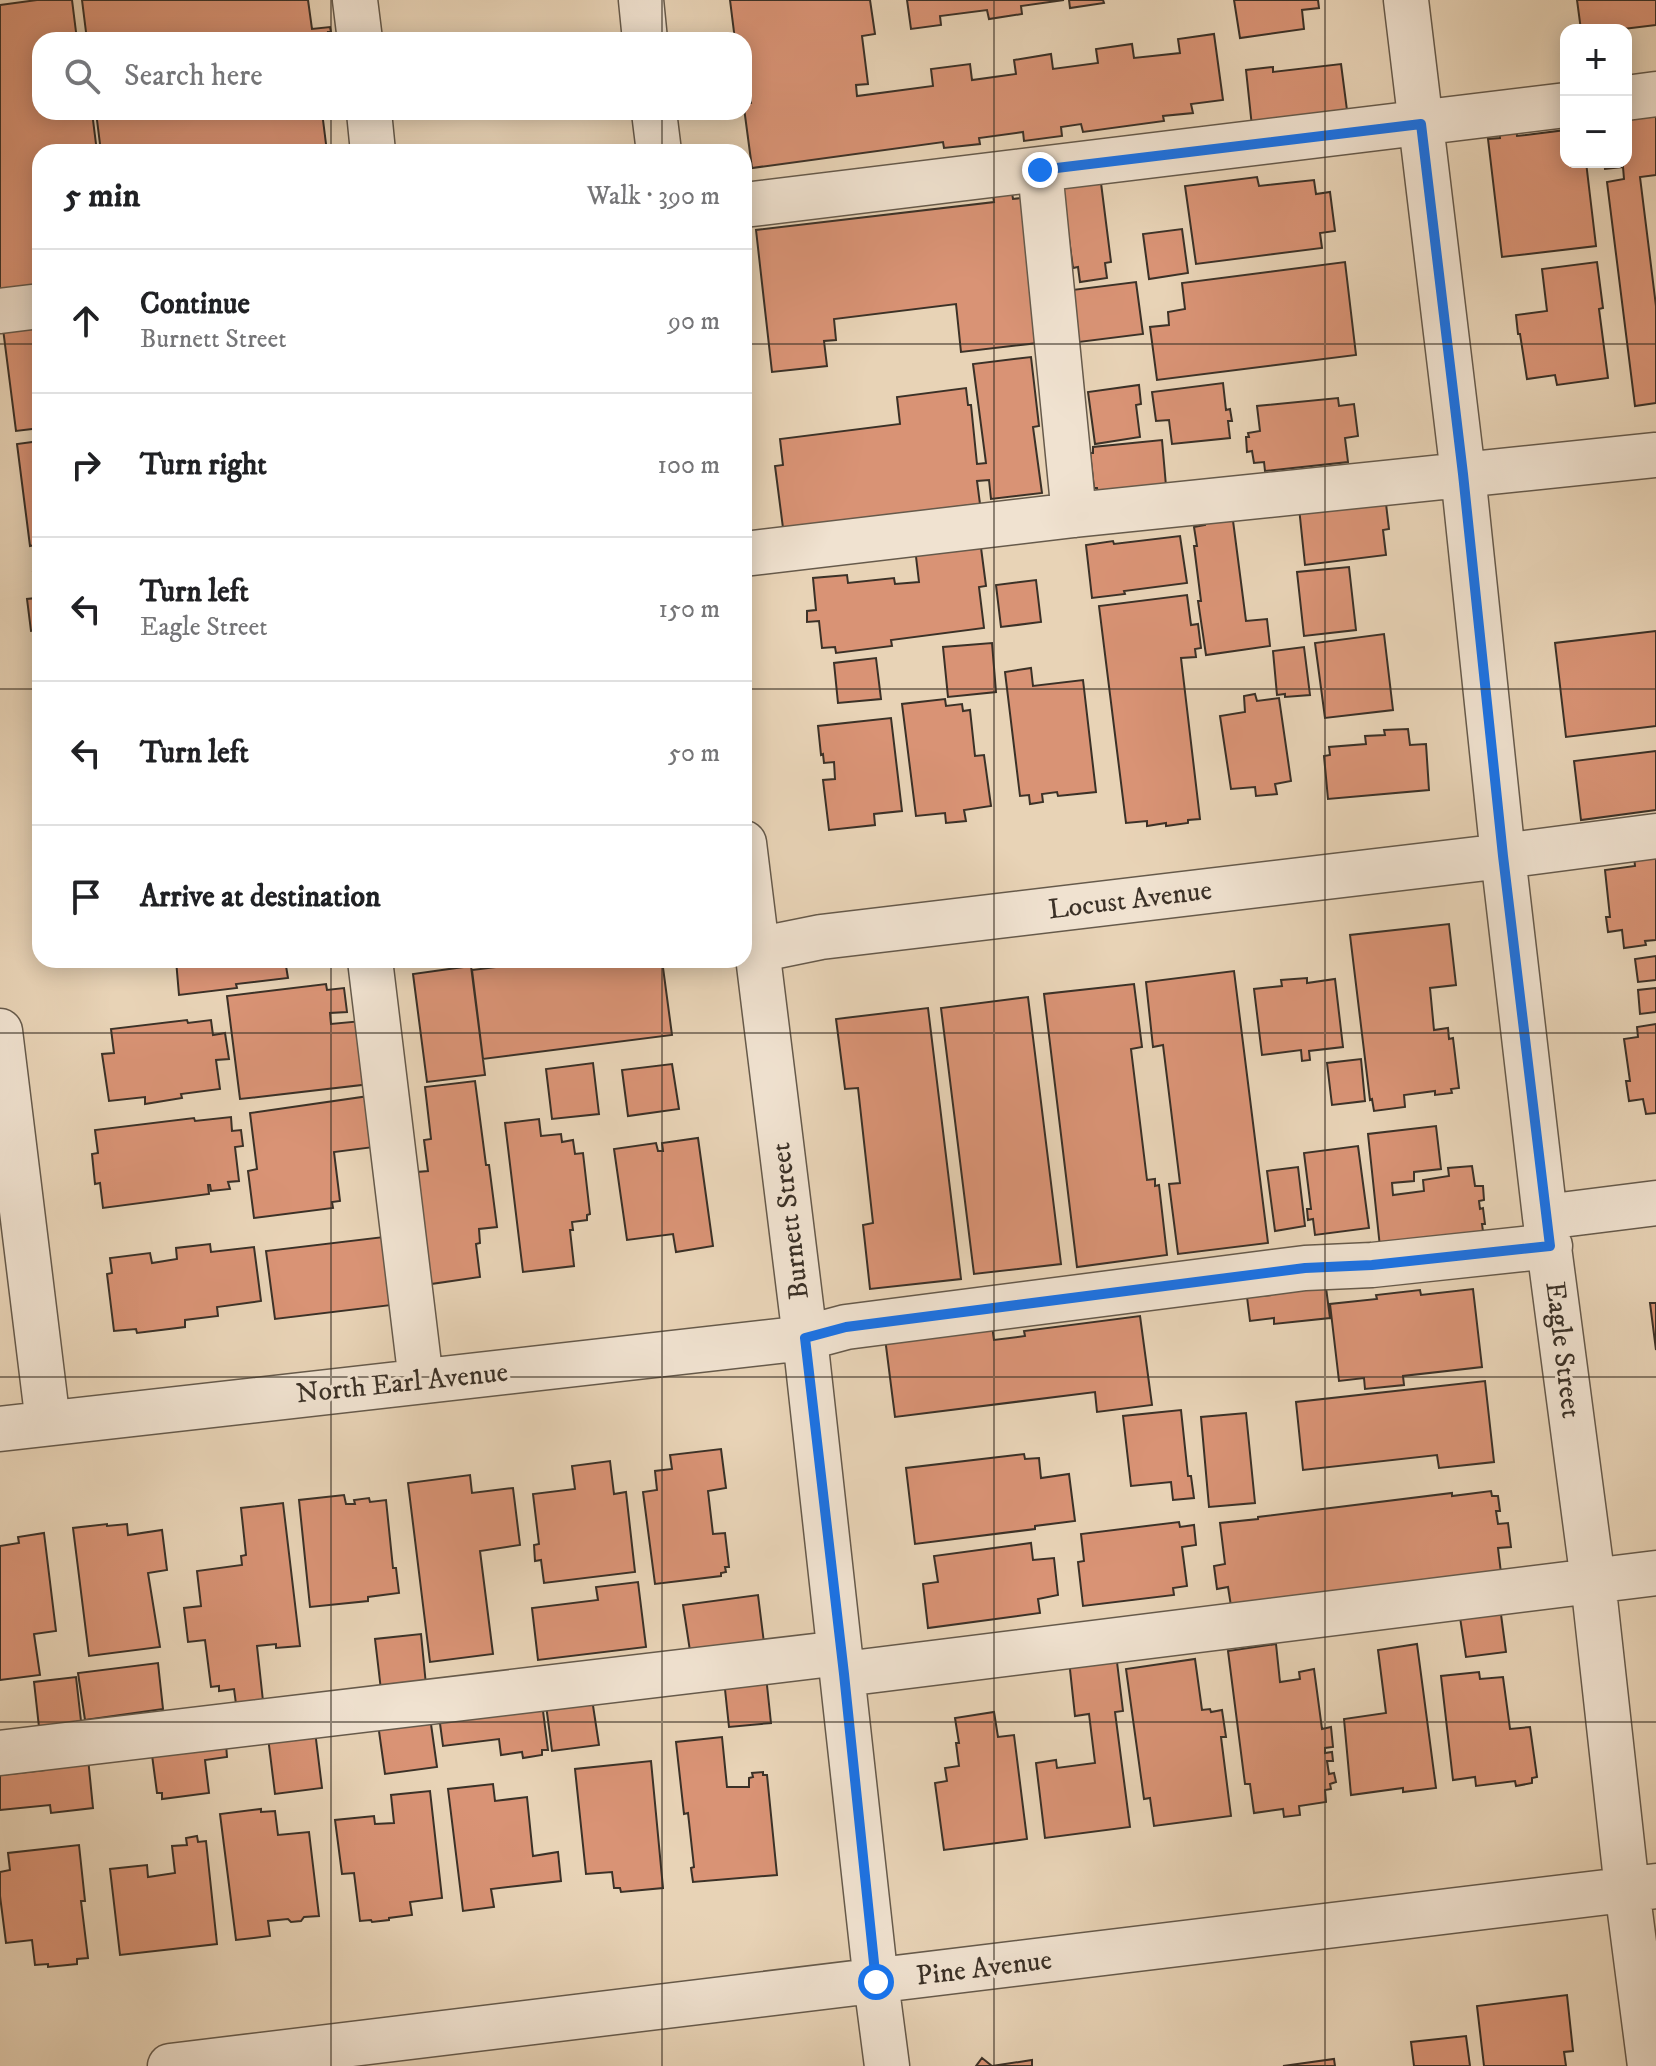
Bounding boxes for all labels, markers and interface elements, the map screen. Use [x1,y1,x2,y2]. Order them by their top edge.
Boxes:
map controls [1560,24,1632,168]
button: + [1560,24,1632,96]
search box [32,32,752,120]
icon: search [60,54,104,98]
text: Search here [124,58,263,95]
button: − [1560,96,1632,168]
route end [1022,152,1058,188]
text: 5 min [64,175,140,217]
text: Walk · 390 m [587,180,720,213]
text: Continue [140,286,250,323]
icon: ahead [64,299,108,343]
text: 90 m [668,305,720,338]
text: Burnett Street [140,323,287,356]
icon: right [64,443,108,487]
text: Turn right [140,447,267,484]
text: 100 m [657,449,720,482]
text: Turn left [140,574,249,611]
icon: left [64,587,108,631]
text: 150 m [659,593,720,626]
text: Eagle Street [140,611,268,644]
icon: left [64,731,108,775]
text: Turn left [140,735,249,772]
text: 50 m [668,737,720,770]
street label: Locust Avenue [1046,873,1214,927]
icon: arrive [64,875,108,919]
text: Arrive at destination [140,879,381,916]
street label: Burnett Street [763,1140,817,1302]
street label: Eagle Street [1537,1280,1589,1420]
street label: North Earl Avenue [294,1354,510,1412]
street label: Pine Avenue [914,1942,1054,1994]
route start [858,1964,894,2000]

